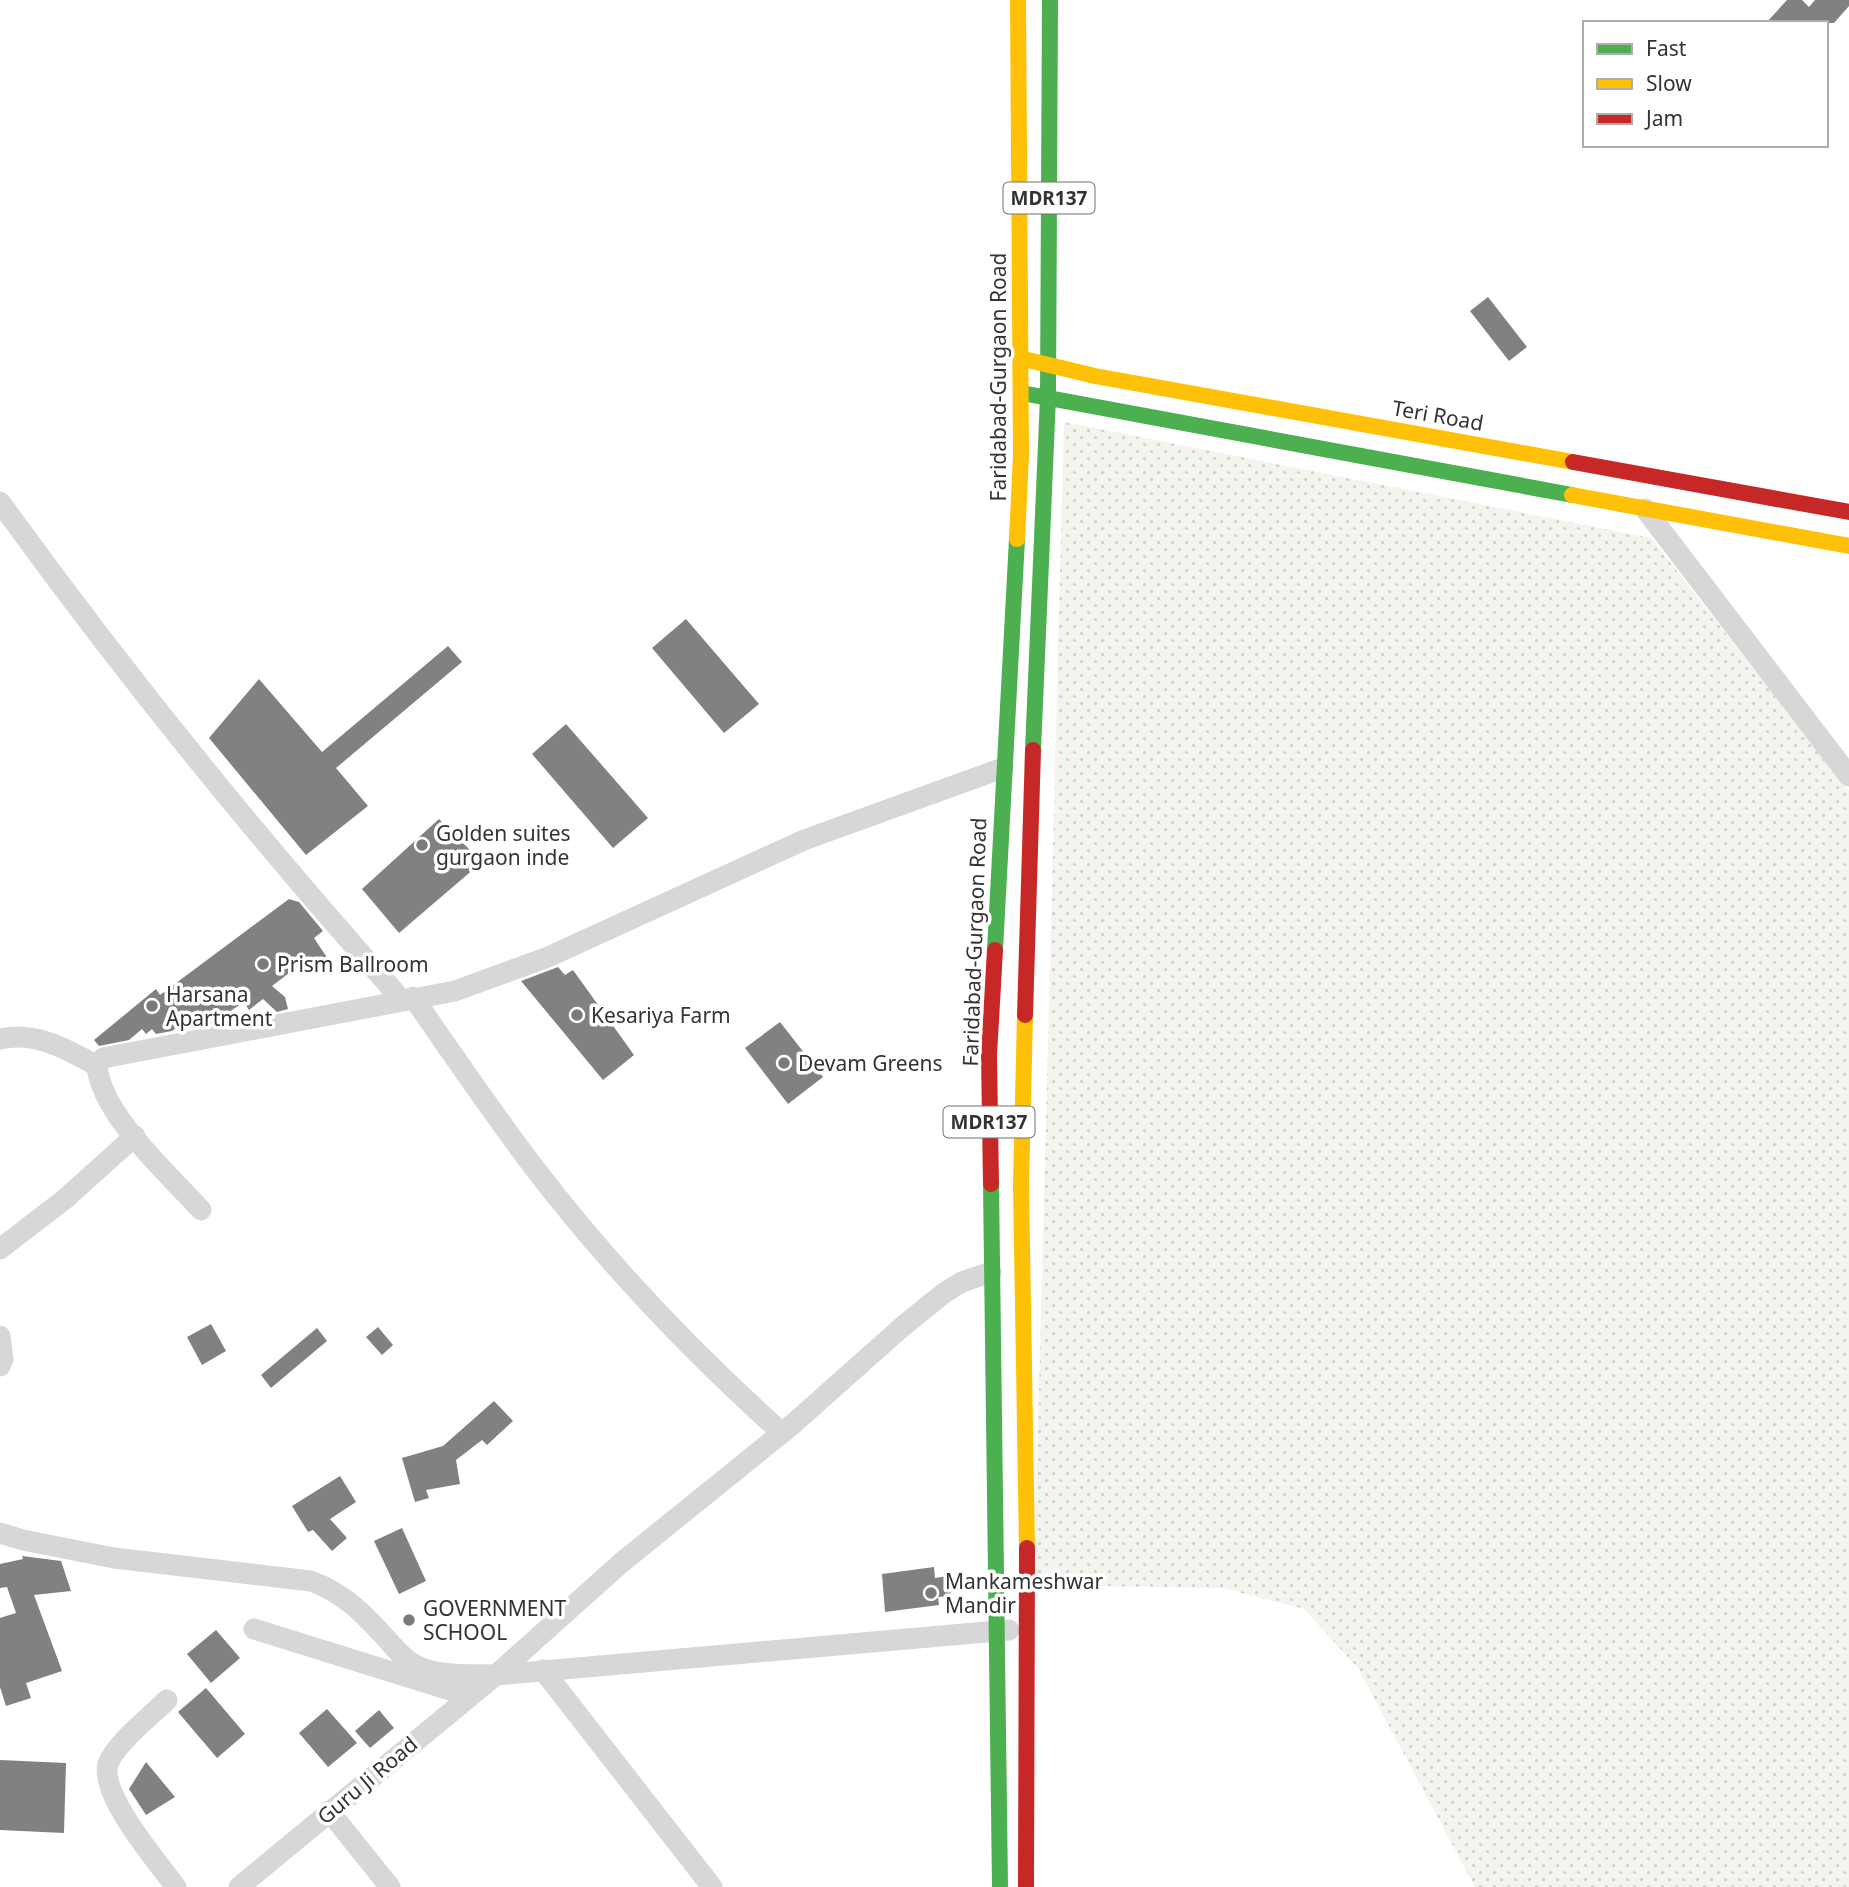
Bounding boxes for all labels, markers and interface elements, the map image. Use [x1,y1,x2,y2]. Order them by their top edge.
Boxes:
legend [1583,21,1828,147]
text: Fast [1646,34,1687,62]
text: Slow [1646,69,1692,97]
text: Jam [1644,104,1683,132]
road number: MDR137 [1004,182,1094,214]
street label: Faridabad-Gurgaon Road [984,253,1012,501]
street label: Teri Road [1390,393,1486,437]
street label: Faridabad-Gurgaon Road [956,817,992,1067]
place label: Golden suites gurgaon inde [436,819,571,871]
marker: Golden suites gurgaon inde [414,837,430,853]
place label: Prism Ballroom [277,950,429,978]
marker: Prism Ballroom [255,956,271,972]
place label: Harsana Apartment [166,980,273,1032]
marker: Harsana Apartment [144,998,160,1014]
place label: Kesariya Farm [591,1001,731,1029]
marker: Kesariya Farm [569,1007,585,1023]
place label: Devam Greens [798,1049,943,1077]
marker: Devam Greens [776,1055,792,1071]
road number: MDR137 [944,1106,1034,1138]
place label: Mankameshwar Mandir [945,1567,1104,1619]
marker: Mankameshwar Mandir [923,1585,939,1601]
place label: GOVERNMENT SCHOOL [423,1594,566,1646]
marker: GOVERNMENT SCHOOL [401,1612,417,1628]
street label: Guru Ji Road [311,1730,423,1830]

